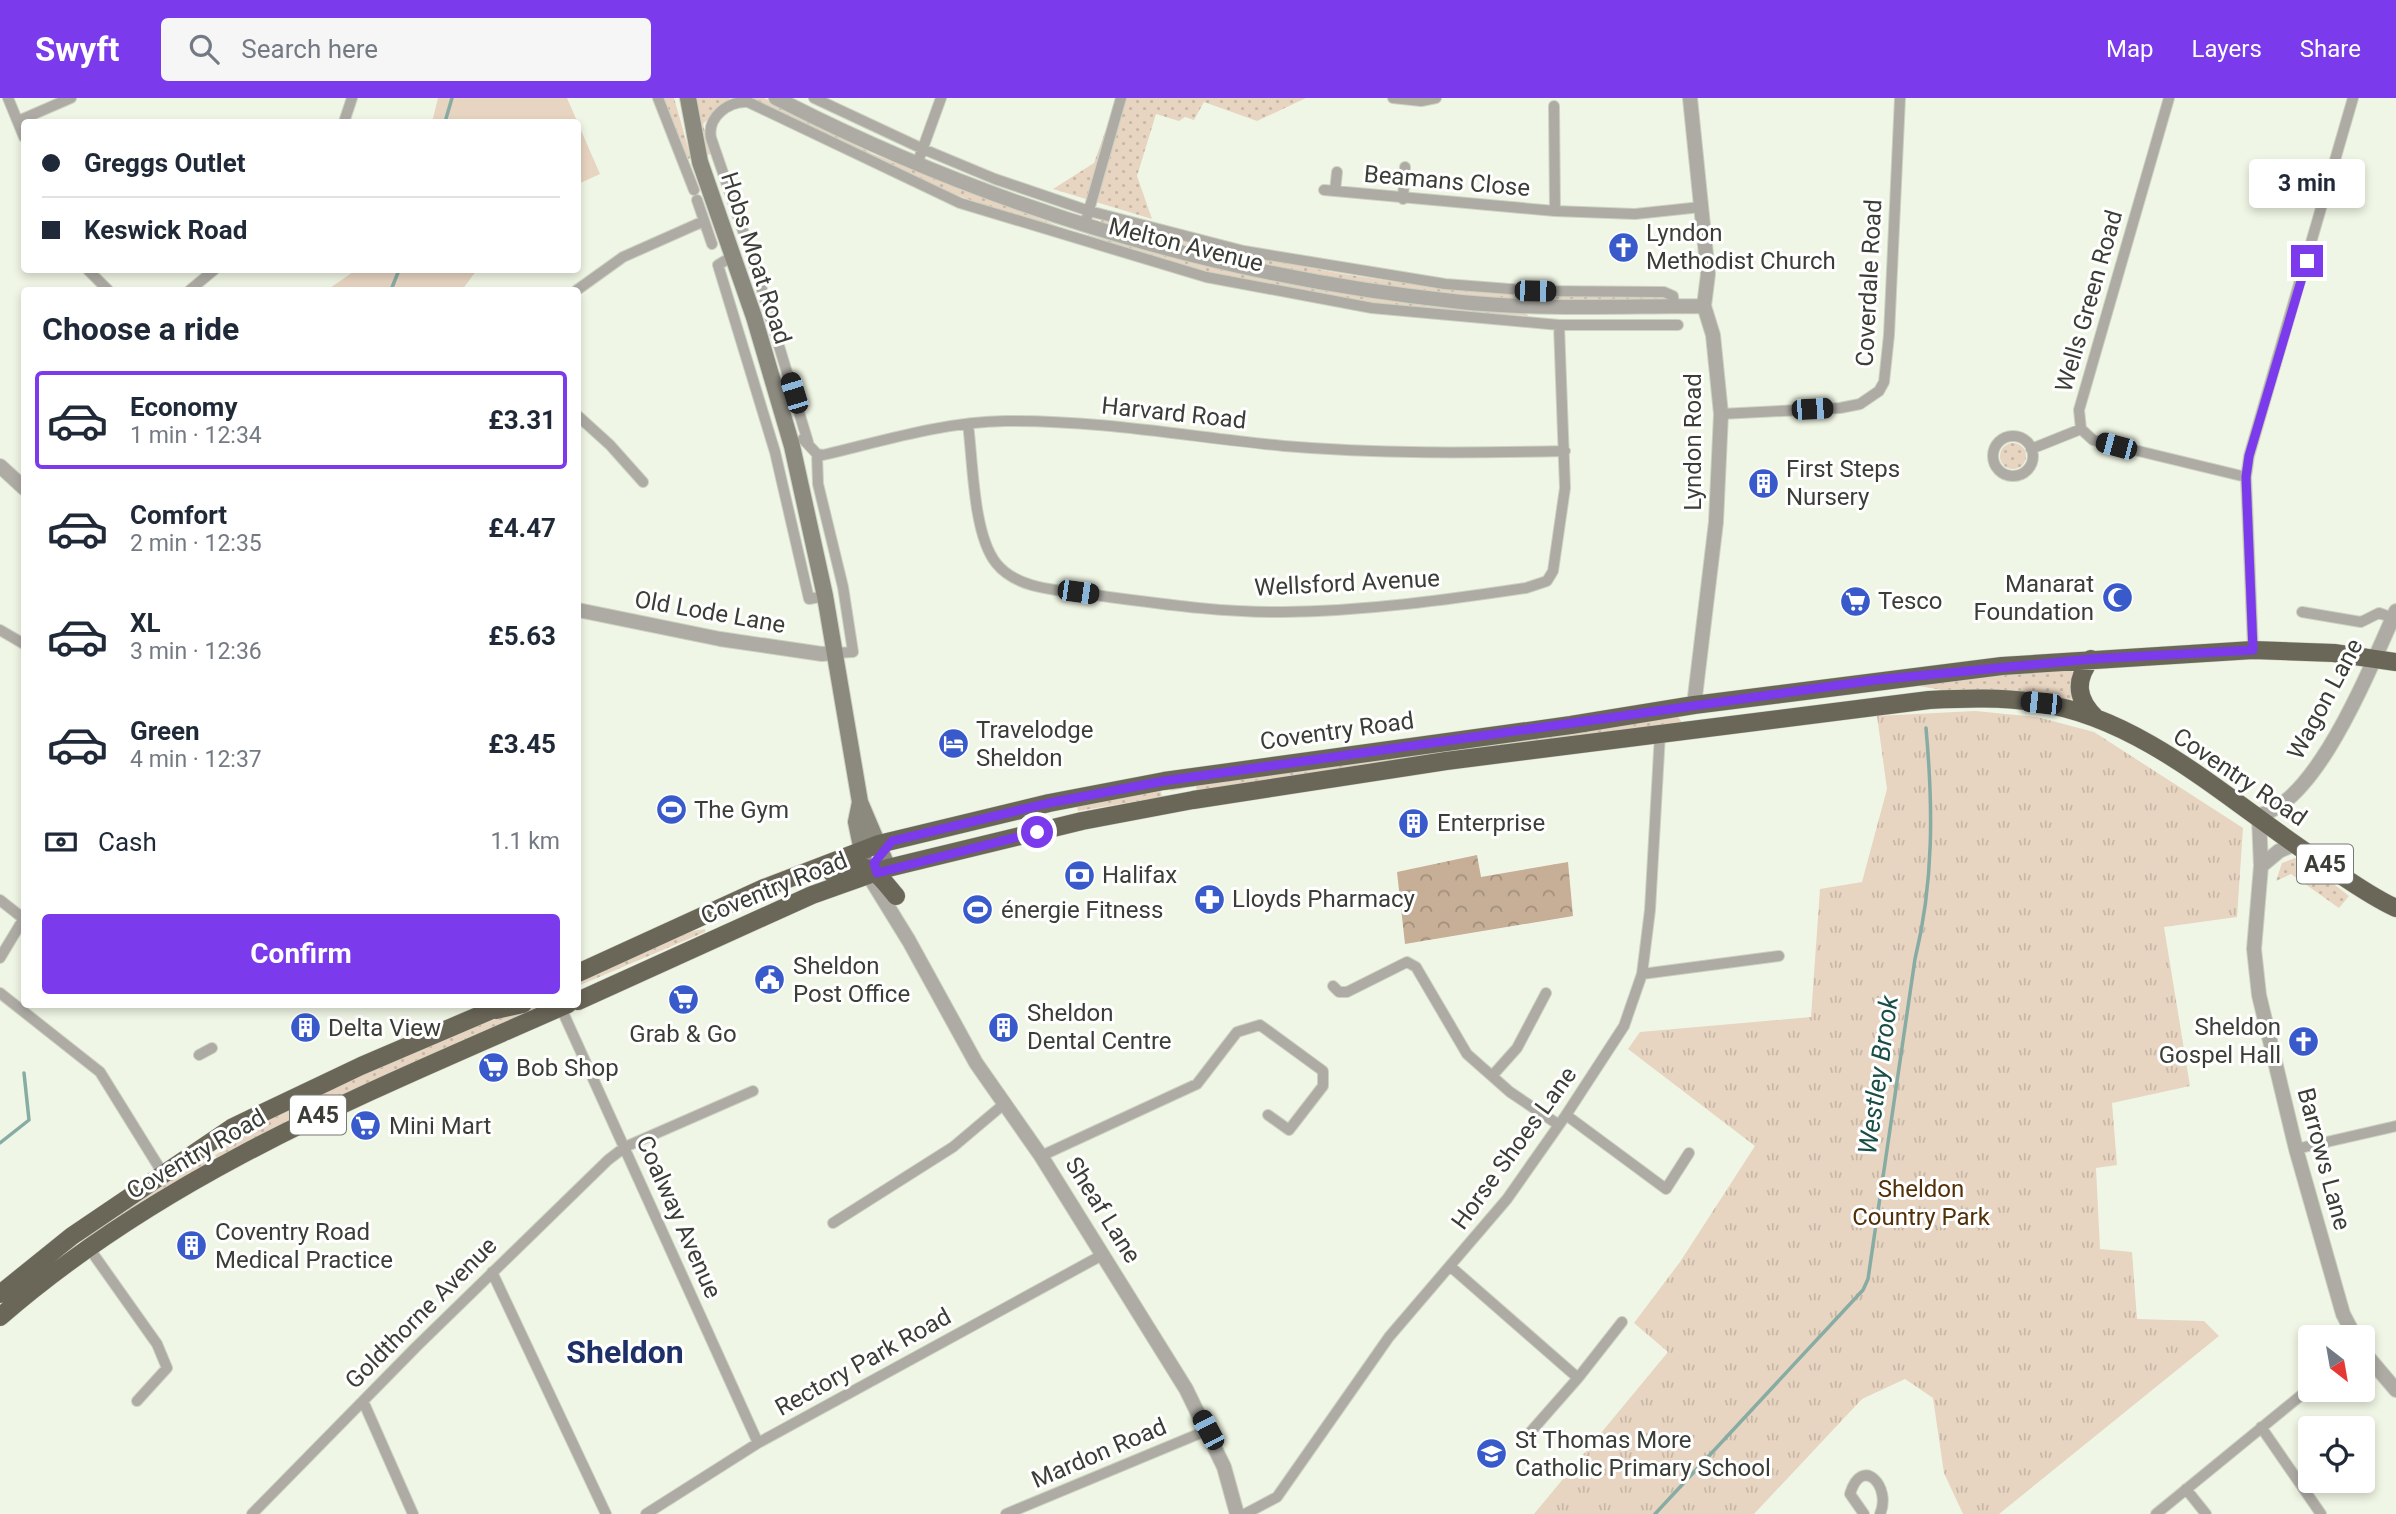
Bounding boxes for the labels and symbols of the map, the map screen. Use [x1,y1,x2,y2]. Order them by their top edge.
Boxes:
callout: 3 min [2249,159,2365,208]
street label: Beamans Close [1363,160,1531,202]
street label: Hobs Moat Road [715,168,797,348]
street label: Coverdale Road [1851,199,1887,367]
street label: Wells Green Road [2050,207,2128,395]
street label: Melton Avenue [1106,212,1266,278]
place label: Lyndon Methodist Church [1646,219,1836,275]
church icon: Lyndon Methodist Church [1606,230,1640,264]
route end [2291,245,2323,277]
car [1514,280,1557,302]
car [778,370,811,416]
street label: Lyndon Road [1679,373,1707,511]
street label: Harvard Road [1100,391,1248,435]
car [1791,397,1834,421]
car [2093,430,2140,462]
place label: First Steps Nursery [1786,455,1900,511]
building icon: First Steps Nursery [1746,466,1780,500]
street label: Wellsford Avenue [1254,564,1440,602]
place label: Manarat Foundation [1974,570,2094,626]
car [1056,579,1101,605]
mosque icon: Manarat Foundation [2100,581,2134,615]
supermarket icon: Tesco [1838,584,1872,618]
street label: Old Lode Lane [632,585,788,639]
place label: Tesco [1878,587,1943,615]
street label: Wagon Lane [2282,634,2368,764]
car [2020,690,2063,716]
street label: Coventry Road [1258,706,1416,756]
place label: Travelodge Sheldon [976,716,1093,772]
street label: Coventry Road [2168,722,2312,832]
hotel icon: Travelodge Sheldon [936,727,970,761]
sports icon: The Gym [654,793,688,827]
place label: The Gym [694,796,789,824]
building icon: Enterprise [1397,806,1431,840]
place label: Enterprise [1437,809,1545,837]
route start [1021,816,1053,848]
road number: A45 [2297,844,2353,884]
street label: Coventry Road [697,846,851,930]
bank icon: Halifax [1062,858,1096,892]
place label: Halifax [1102,861,1177,889]
pharmacy icon: Lloyds Pharmacy [1192,882,1226,916]
place label: Lloyds Pharmacy [1232,885,1416,913]
sports icon: énergie Fitness [961,893,995,927]
place label: énergie Fitness [1001,896,1163,924]
place label: Sheldon Post Office [793,952,910,1008]
public building icon: Sheldon Post Office [753,963,787,997]
supermarket icon: Grab & Go [666,983,700,1017]
water label: Westley Brook [1852,993,1904,1156]
place label: Sheldon Dental Centre [1027,999,1172,1055]
building icon: Sheldon Dental Centre [987,1010,1021,1044]
building icon: Delta View [288,1011,322,1045]
place label: Sheldon Gospel Hall [2159,1013,2281,1069]
place label: Delta View [328,1014,441,1042]
place label: Grab & Go [629,1020,737,1048]
church icon: Sheldon Gospel Hall [2287,1024,2321,1058]
supermarket icon: Bob Shop [476,1051,510,1085]
place label: Bob Shop [516,1054,619,1082]
street label: Horse Shoes Lane [1446,1061,1582,1235]
street label: Barrows Lane [2292,1085,2356,1233]
road number: A45 [290,1096,346,1134]
street label: Coventry Road [122,1103,270,1205]
supermarket icon: Mini Mart [349,1109,383,1143]
place label: Mini Mart [389,1112,492,1140]
street label: Coalway Avenue [631,1131,727,1303]
street label: Sheaf Lane [1059,1152,1147,1268]
park label: Sheldon Country Park [1852,1175,1991,1231]
place label: Coventry Road Medical Practice [215,1218,393,1274]
building icon: Coventry Road Medical Practice [175,1229,209,1263]
street label: Goldthorne Avenue [339,1231,503,1395]
street label: Rectory Park Road [770,1302,956,1422]
north arrow [2298,1325,2375,1402]
district label: Sheldon [566,1333,684,1371]
car [1189,1407,1228,1453]
street label: Mardon Road [1028,1412,1170,1494]
place label: St Thomas More Catholic Primary School [1515,1426,1771,1482]
school or university icon: St Thomas More Catholic Primary School [1475,1437,1509,1471]

